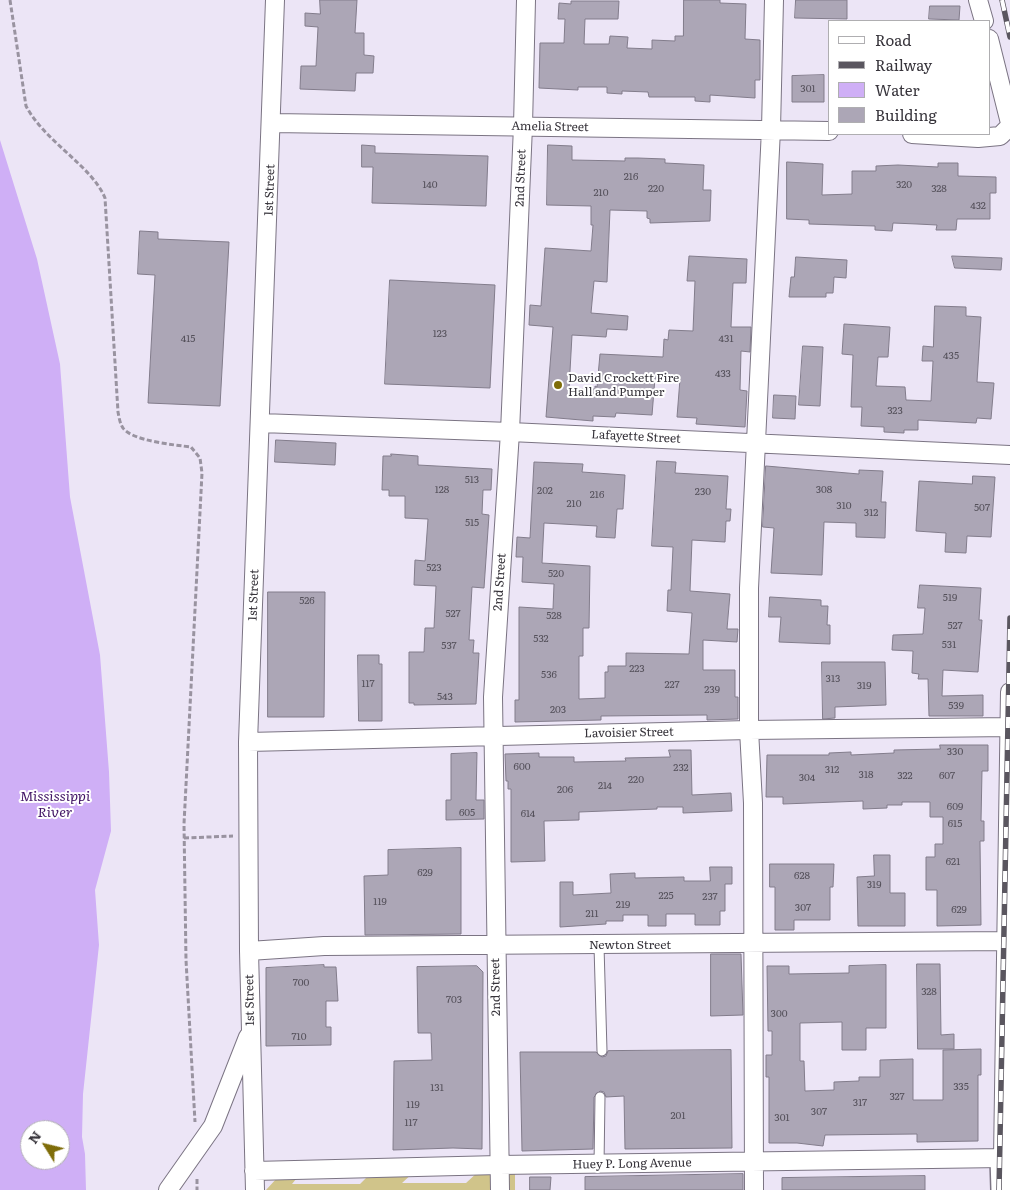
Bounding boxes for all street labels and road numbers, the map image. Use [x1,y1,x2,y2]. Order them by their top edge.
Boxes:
street label: Amelia Street [511,119,589,135]
street label: 2nd Street [513,149,529,207]
street label: 1st Street [262,164,278,216]
street label: Lafayette Street [591,427,681,447]
street label: 2nd Street [491,553,509,611]
street label: 1st Street [246,569,262,621]
street label: Lavoisier Street [584,725,674,741]
street label: Newton Street [589,938,671,952]
street label: 2nd Street [488,958,504,1016]
street label: 1st Street [242,974,258,1026]
street label: Huey P. Long Avenue [572,1156,692,1172]

